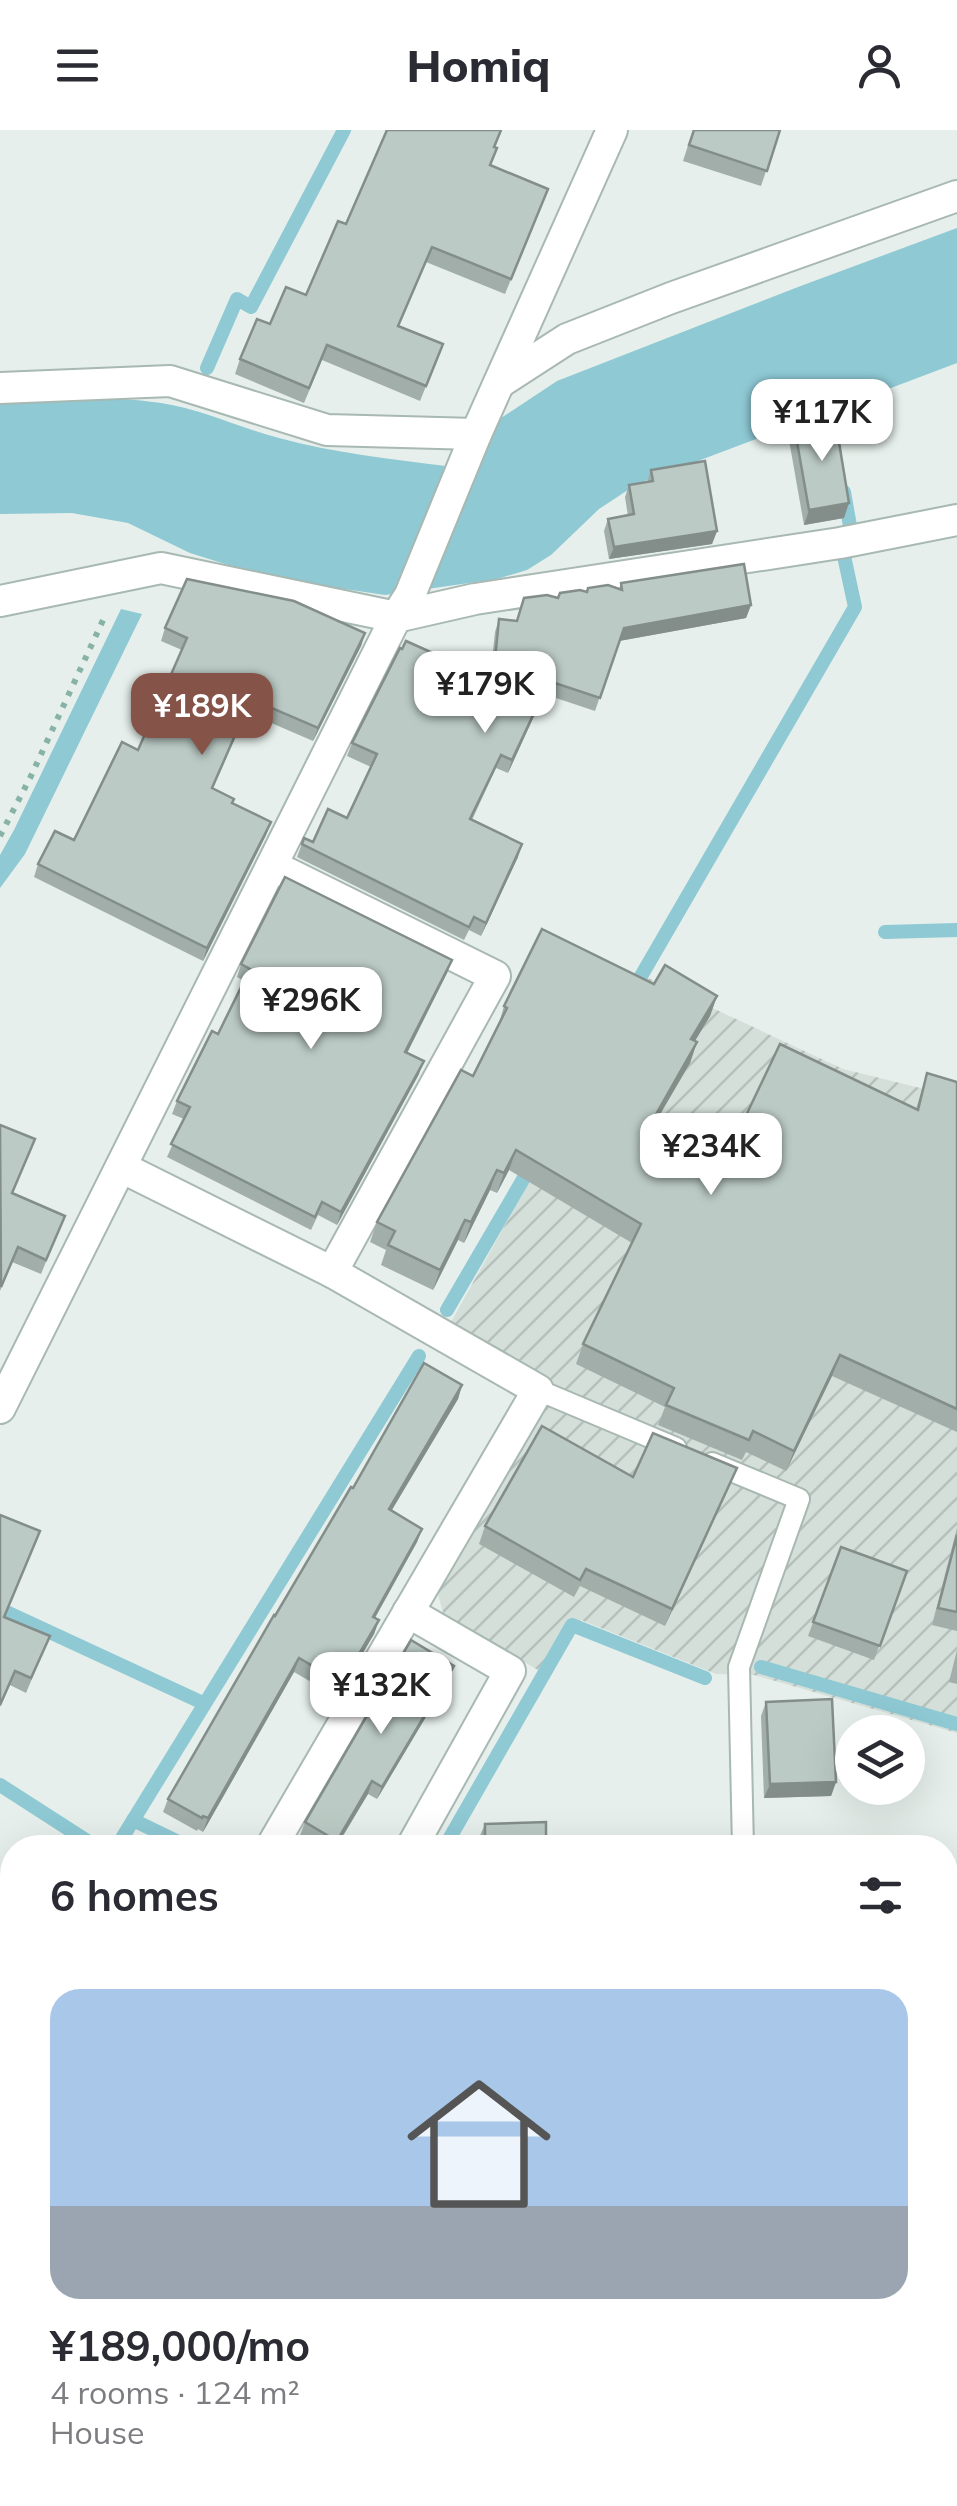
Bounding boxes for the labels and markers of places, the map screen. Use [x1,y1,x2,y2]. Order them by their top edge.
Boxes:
pin: ¥117K [752,379,892,464]
pin: ¥179K [415,651,555,736]
pin: ¥189K [132,673,272,758]
pin: ¥296K [241,967,381,1052]
pin: ¥234K [641,1113,781,1198]
pin: ¥132K [311,1652,451,1737]

